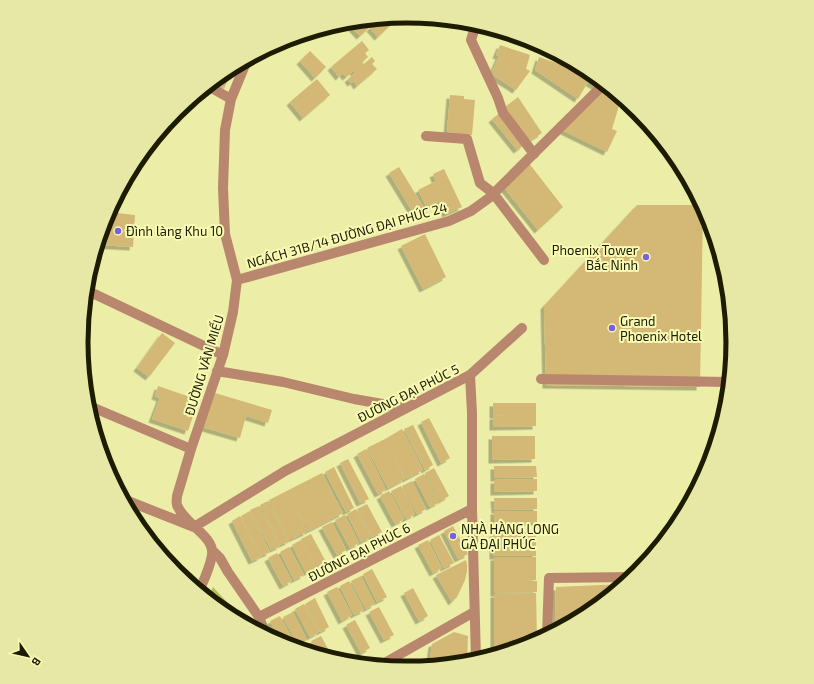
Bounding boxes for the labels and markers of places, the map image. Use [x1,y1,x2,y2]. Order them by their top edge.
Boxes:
place label: Đình làng Khu 10 [126,223,223,239]
marker: Đình làng Khu 10 [113,226,123,236]
place label: Phoenix Tower Bắc Ninh [552,242,638,273]
marker: Phoenix Tower Bắc Ninh [641,252,651,262]
place label: Grand Phoenix Hotel [620,313,702,344]
marker: Grand Phoenix Hotel [607,323,617,333]
place label: NHÀ HÀNG LONG GÀ ĐẠI PHÚC [461,520,559,552]
marker: NHÀ HÀNG LONG GÀ ĐẠI PHÚC [448,531,458,541]

